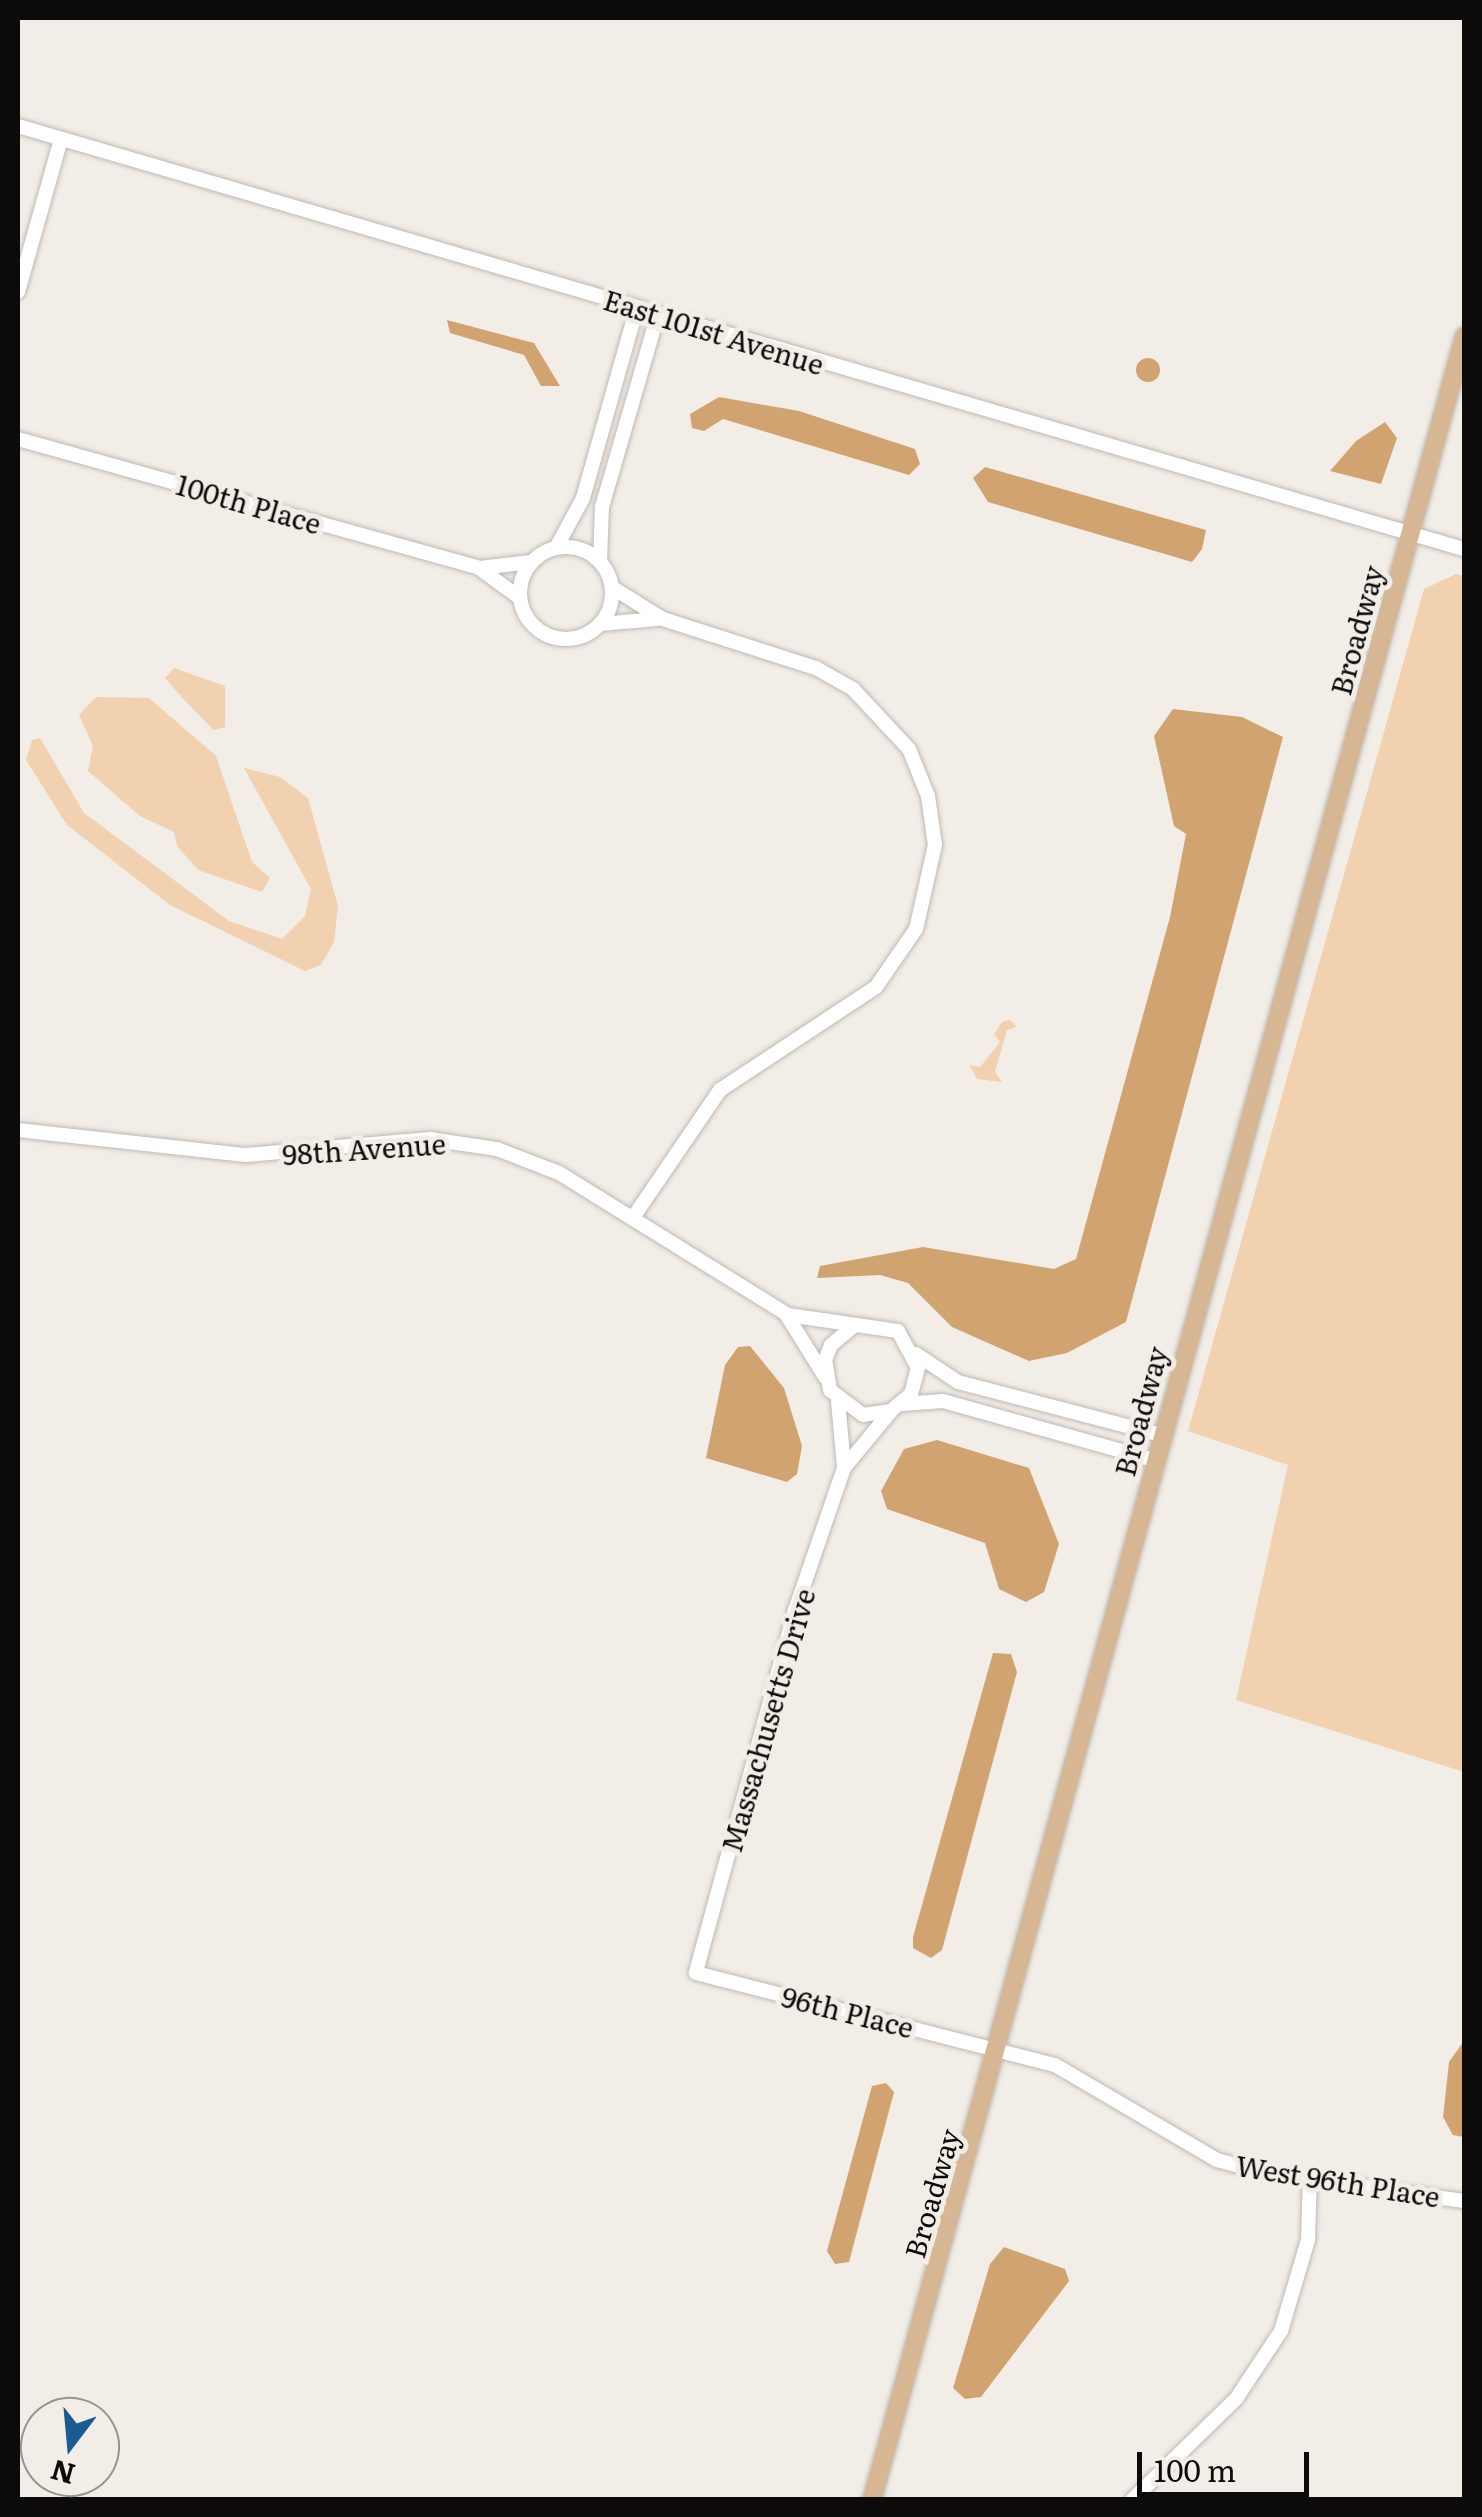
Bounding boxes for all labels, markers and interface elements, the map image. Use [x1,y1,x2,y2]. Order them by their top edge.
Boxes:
street label: East 101st Avenue [600,282,828,380]
street label: 100th Place [173,466,325,540]
street label: Broadway [1323,561,1389,699]
street label: 98th Avenue [281,1126,447,1170]
street label: Broadway [1107,1342,1173,1480]
street label: Massachusetts Drive [713,1584,821,1856]
street label: 96th Place [779,1978,917,2044]
street label: Broadway [897,2124,965,2262]
street label: West 96th Place [1234,2147,1442,2213]
north arrow [20,2397,120,2497]
scale bar [1142,2432,1314,2494]
text: 100 m [1154,2447,1236,2491]
text: N [45,2450,79,2497]

